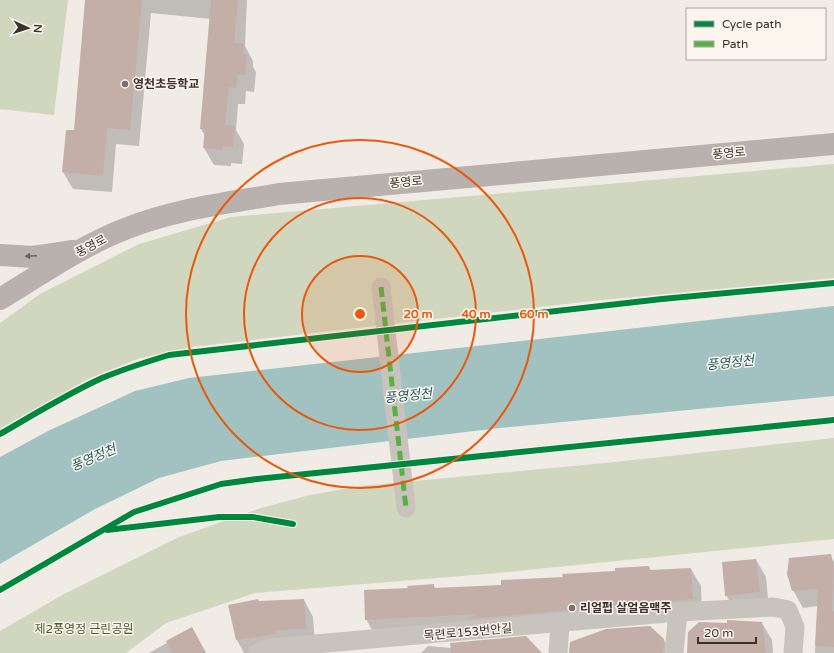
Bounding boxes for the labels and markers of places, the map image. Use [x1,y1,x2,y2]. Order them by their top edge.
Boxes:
place label: 영천초등학교 [133,77,199,91]
marker: 영천초등학교 [120,79,130,89]
centre of rings [353,307,367,321]
place label: 리얼펍 살얼음맥주 [580,601,671,615]
marker: 리얼펍 살얼음맥주 [567,603,577,613]

